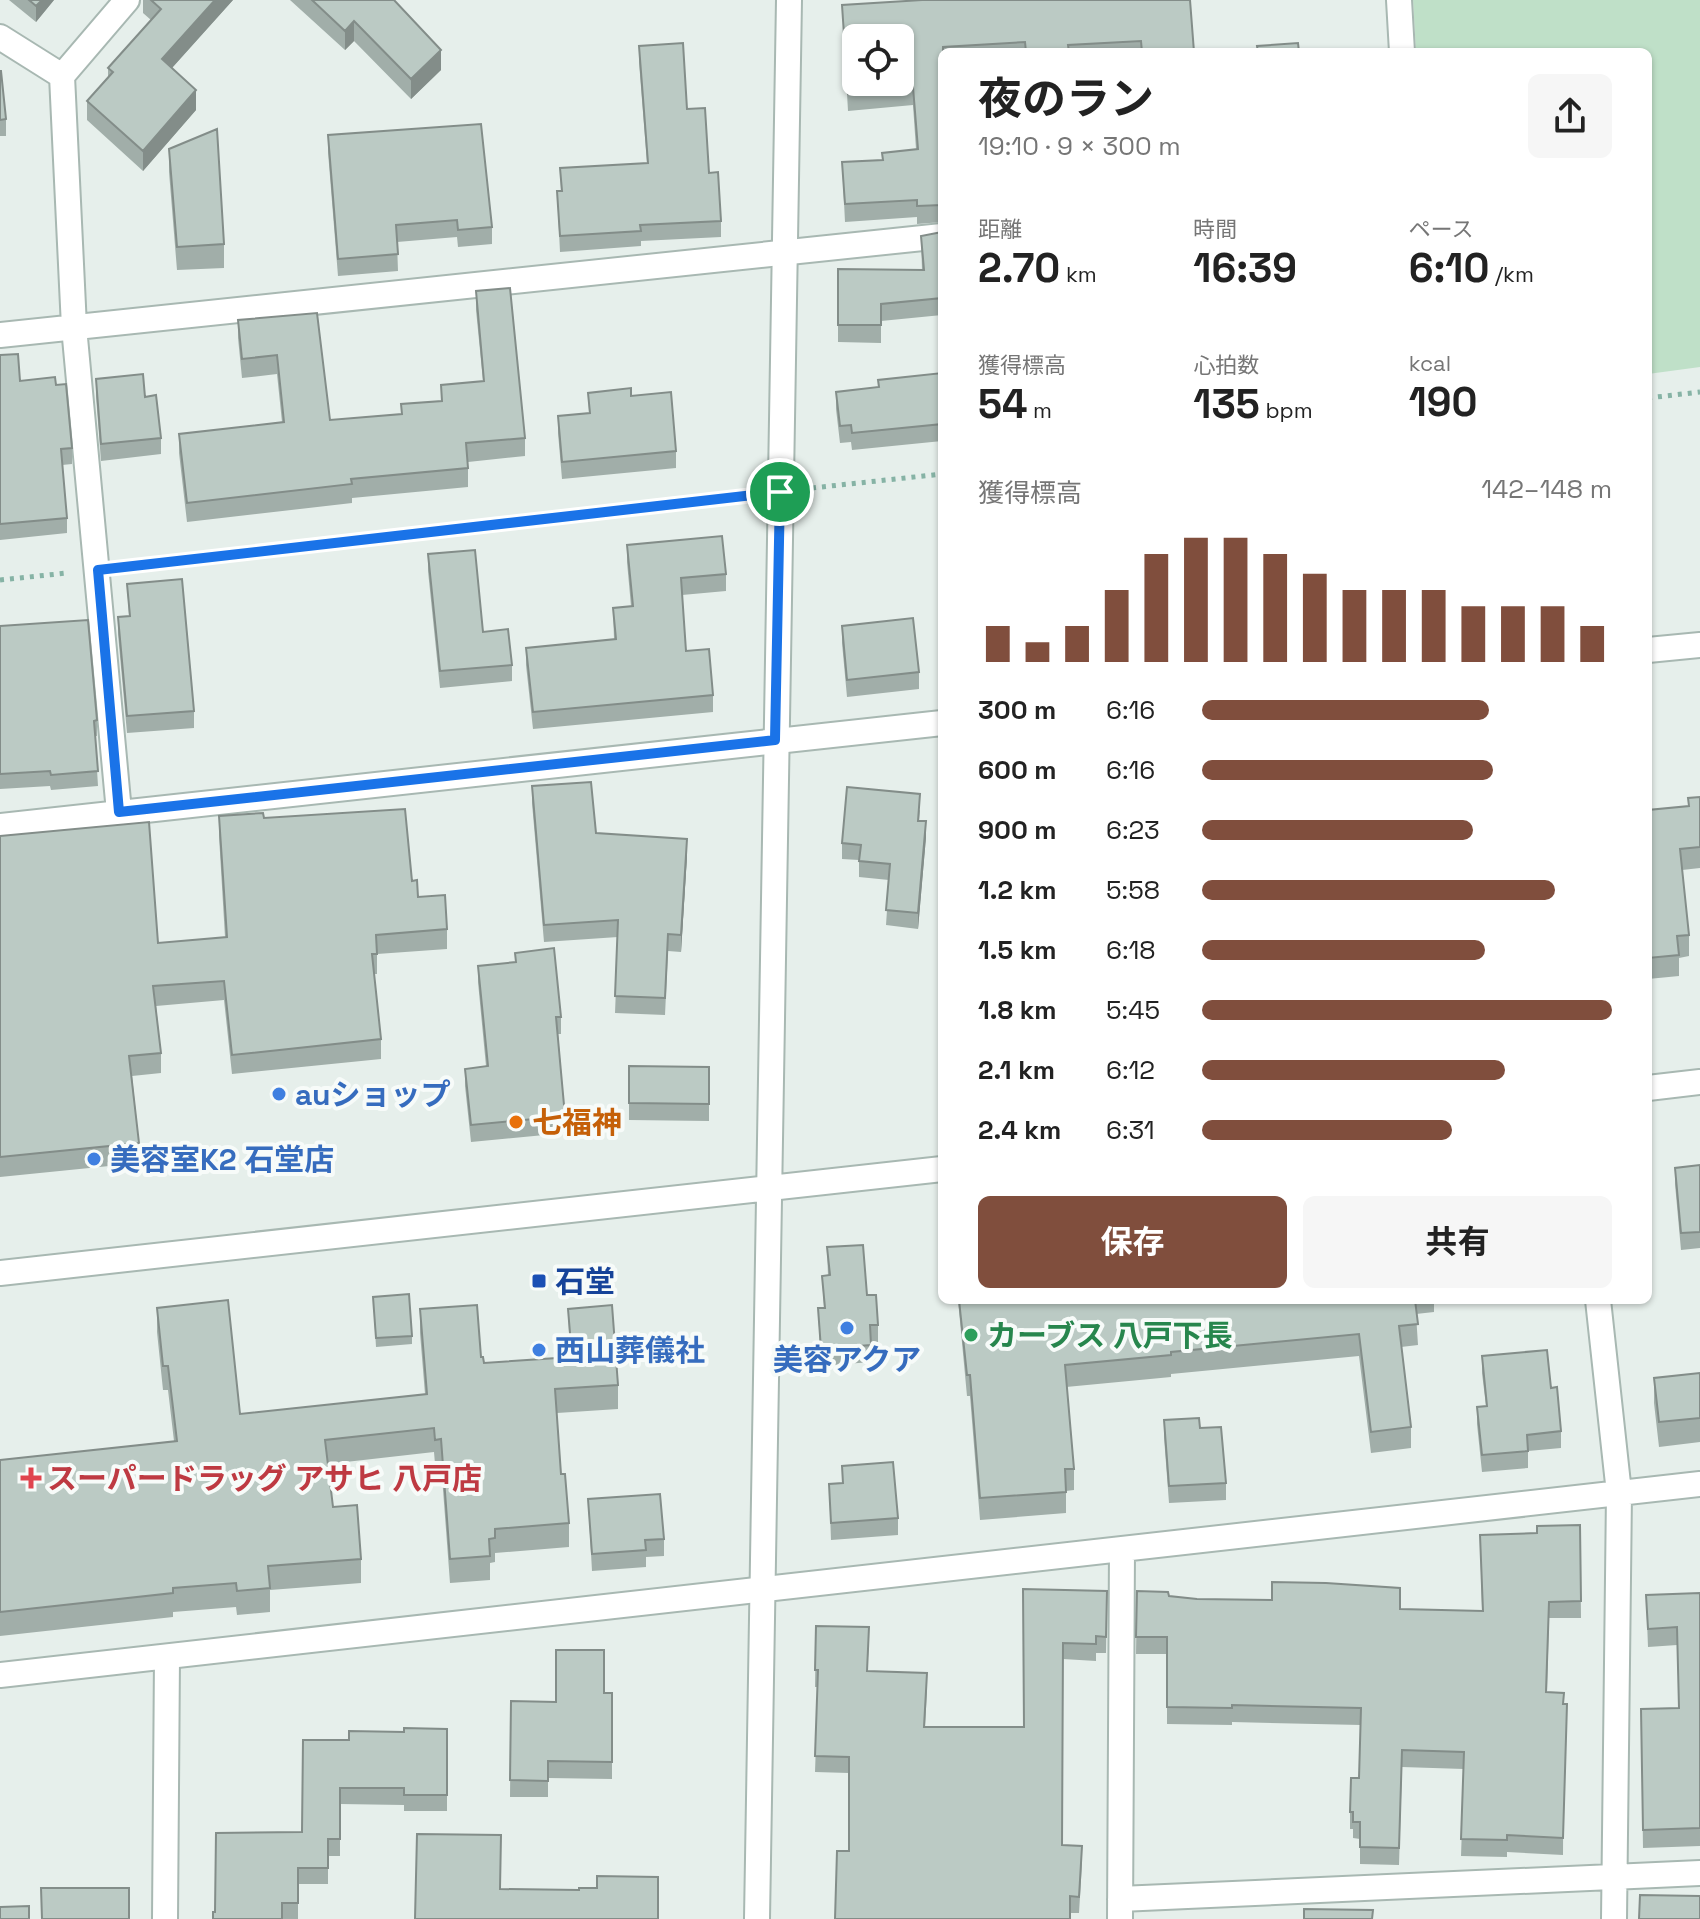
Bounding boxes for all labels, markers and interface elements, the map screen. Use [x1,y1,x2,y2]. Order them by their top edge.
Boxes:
map controls [842,24,914,96]
button: locate [842,24,914,96]
text: 夜のラン [978,71,1154,127]
button: share [1528,74,1612,158]
text: 19:10 · 9 × 300 m [978,129,1181,163]
text: 距離 [978,215,1022,243]
text: 時間 [1193,215,1237,243]
text: ペース [1409,215,1474,243]
text: 2.70 [978,243,1060,294]
text: 16:39 [1193,243,1297,294]
text: 6:10 [1409,243,1489,294]
text: km [1060,260,1097,288]
text: /km [1489,260,1534,288]
text: kcal [1409,349,1451,377]
text: 獲得標高 [978,351,1066,379]
text: 心拍数 [1193,351,1259,379]
text: 190 [1409,377,1477,428]
text: 54 [978,379,1027,430]
text: 135 [1193,379,1260,430]
text: m [1027,396,1052,424]
text: bpm [1260,396,1313,424]
pin [746,458,814,526]
icon: arrive [758,470,802,514]
text: 142–148 m [1481,472,1612,506]
text: 獲得標高 [978,476,1082,510]
text: 300 m [978,693,1056,727]
text: 6:16 [1106,693,1155,727]
text: 600 m [978,753,1057,787]
text: 6:16 [1106,753,1155,787]
text: 900 m [978,813,1057,847]
text: 6:23 [1106,813,1160,847]
text: 1.2 km [978,873,1056,907]
text: 5:58 [1106,873,1160,907]
text: 1.5 km [978,933,1057,967]
text: 6:18 [1106,933,1156,967]
text: 1.8 km [978,993,1057,1027]
text: 5:45 [1106,993,1160,1027]
text: 2.1 km [978,1053,1055,1087]
text: 6:12 [1106,1053,1155,1087]
place label: auショップ [295,1075,450,1114]
marker: auショップ [270,1085,288,1103]
place label: 七福神 [532,1103,622,1142]
marker: 七福神 [507,1113,525,1131]
text: 2.4 km [978,1113,1061,1147]
text: 6:31 [1106,1113,1155,1147]
place label: 美容室K2 石堂店 [110,1140,334,1179]
marker: 美容室K2 石堂店 [85,1150,103,1168]
button: 保存 [978,1196,1287,1288]
button: 共有 [1303,1196,1612,1288]
place label: 石堂 [555,1262,615,1301]
marker: 石堂 [530,1272,548,1290]
place label: カーブス 八戸下長 [987,1316,1233,1355]
marker: 美容アクア [838,1319,856,1337]
marker: カーブス 八戸下長 [962,1326,980,1344]
place label: 西山葬儀社 [555,1331,705,1370]
place label: 美容アクア [773,1340,921,1379]
marker: 西山葬儀社 [530,1341,548,1359]
place label: スーパードラッグ アサヒ 八戸店 [47,1459,482,1498]
marker: スーパードラッグ アサヒ 八戸店 [22,1469,40,1487]

